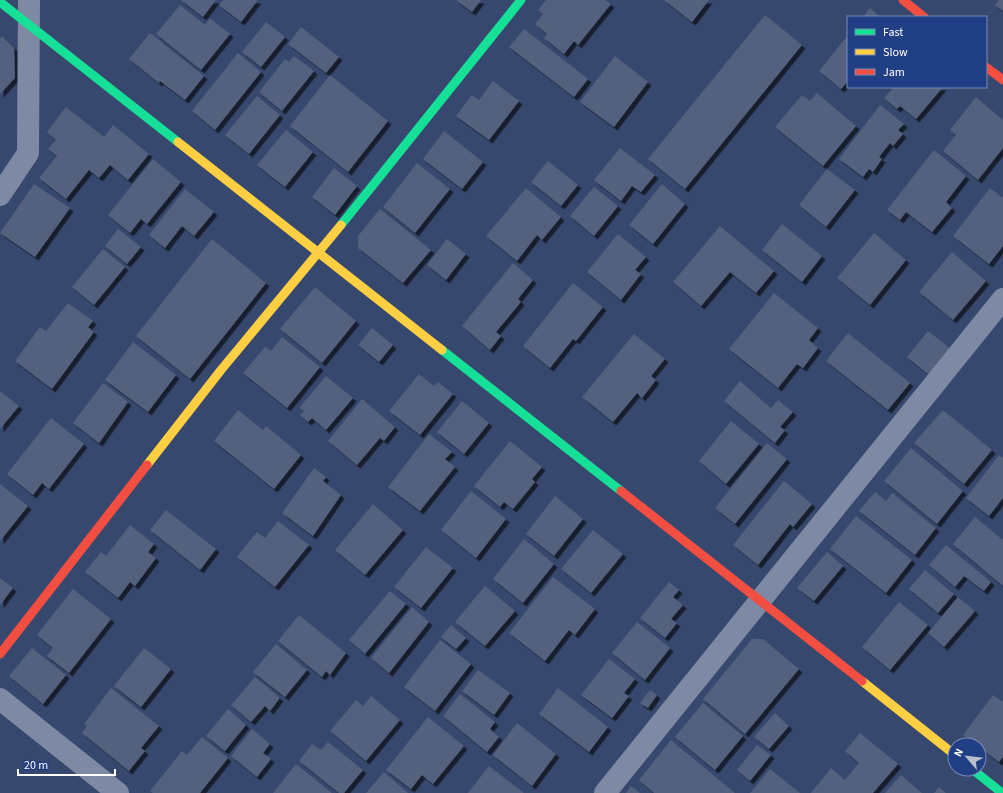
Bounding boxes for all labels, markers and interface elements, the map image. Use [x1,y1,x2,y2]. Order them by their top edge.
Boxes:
legend [847,16,987,88]
text: Fast [883,24,903,41]
text: Slow [883,44,908,61]
text: Jam [883,64,905,81]
north arrow [947,737,987,777]
text: N [950,746,967,759]
scale bar [18,751,115,777]
text: 20 m [24,757,48,774]

